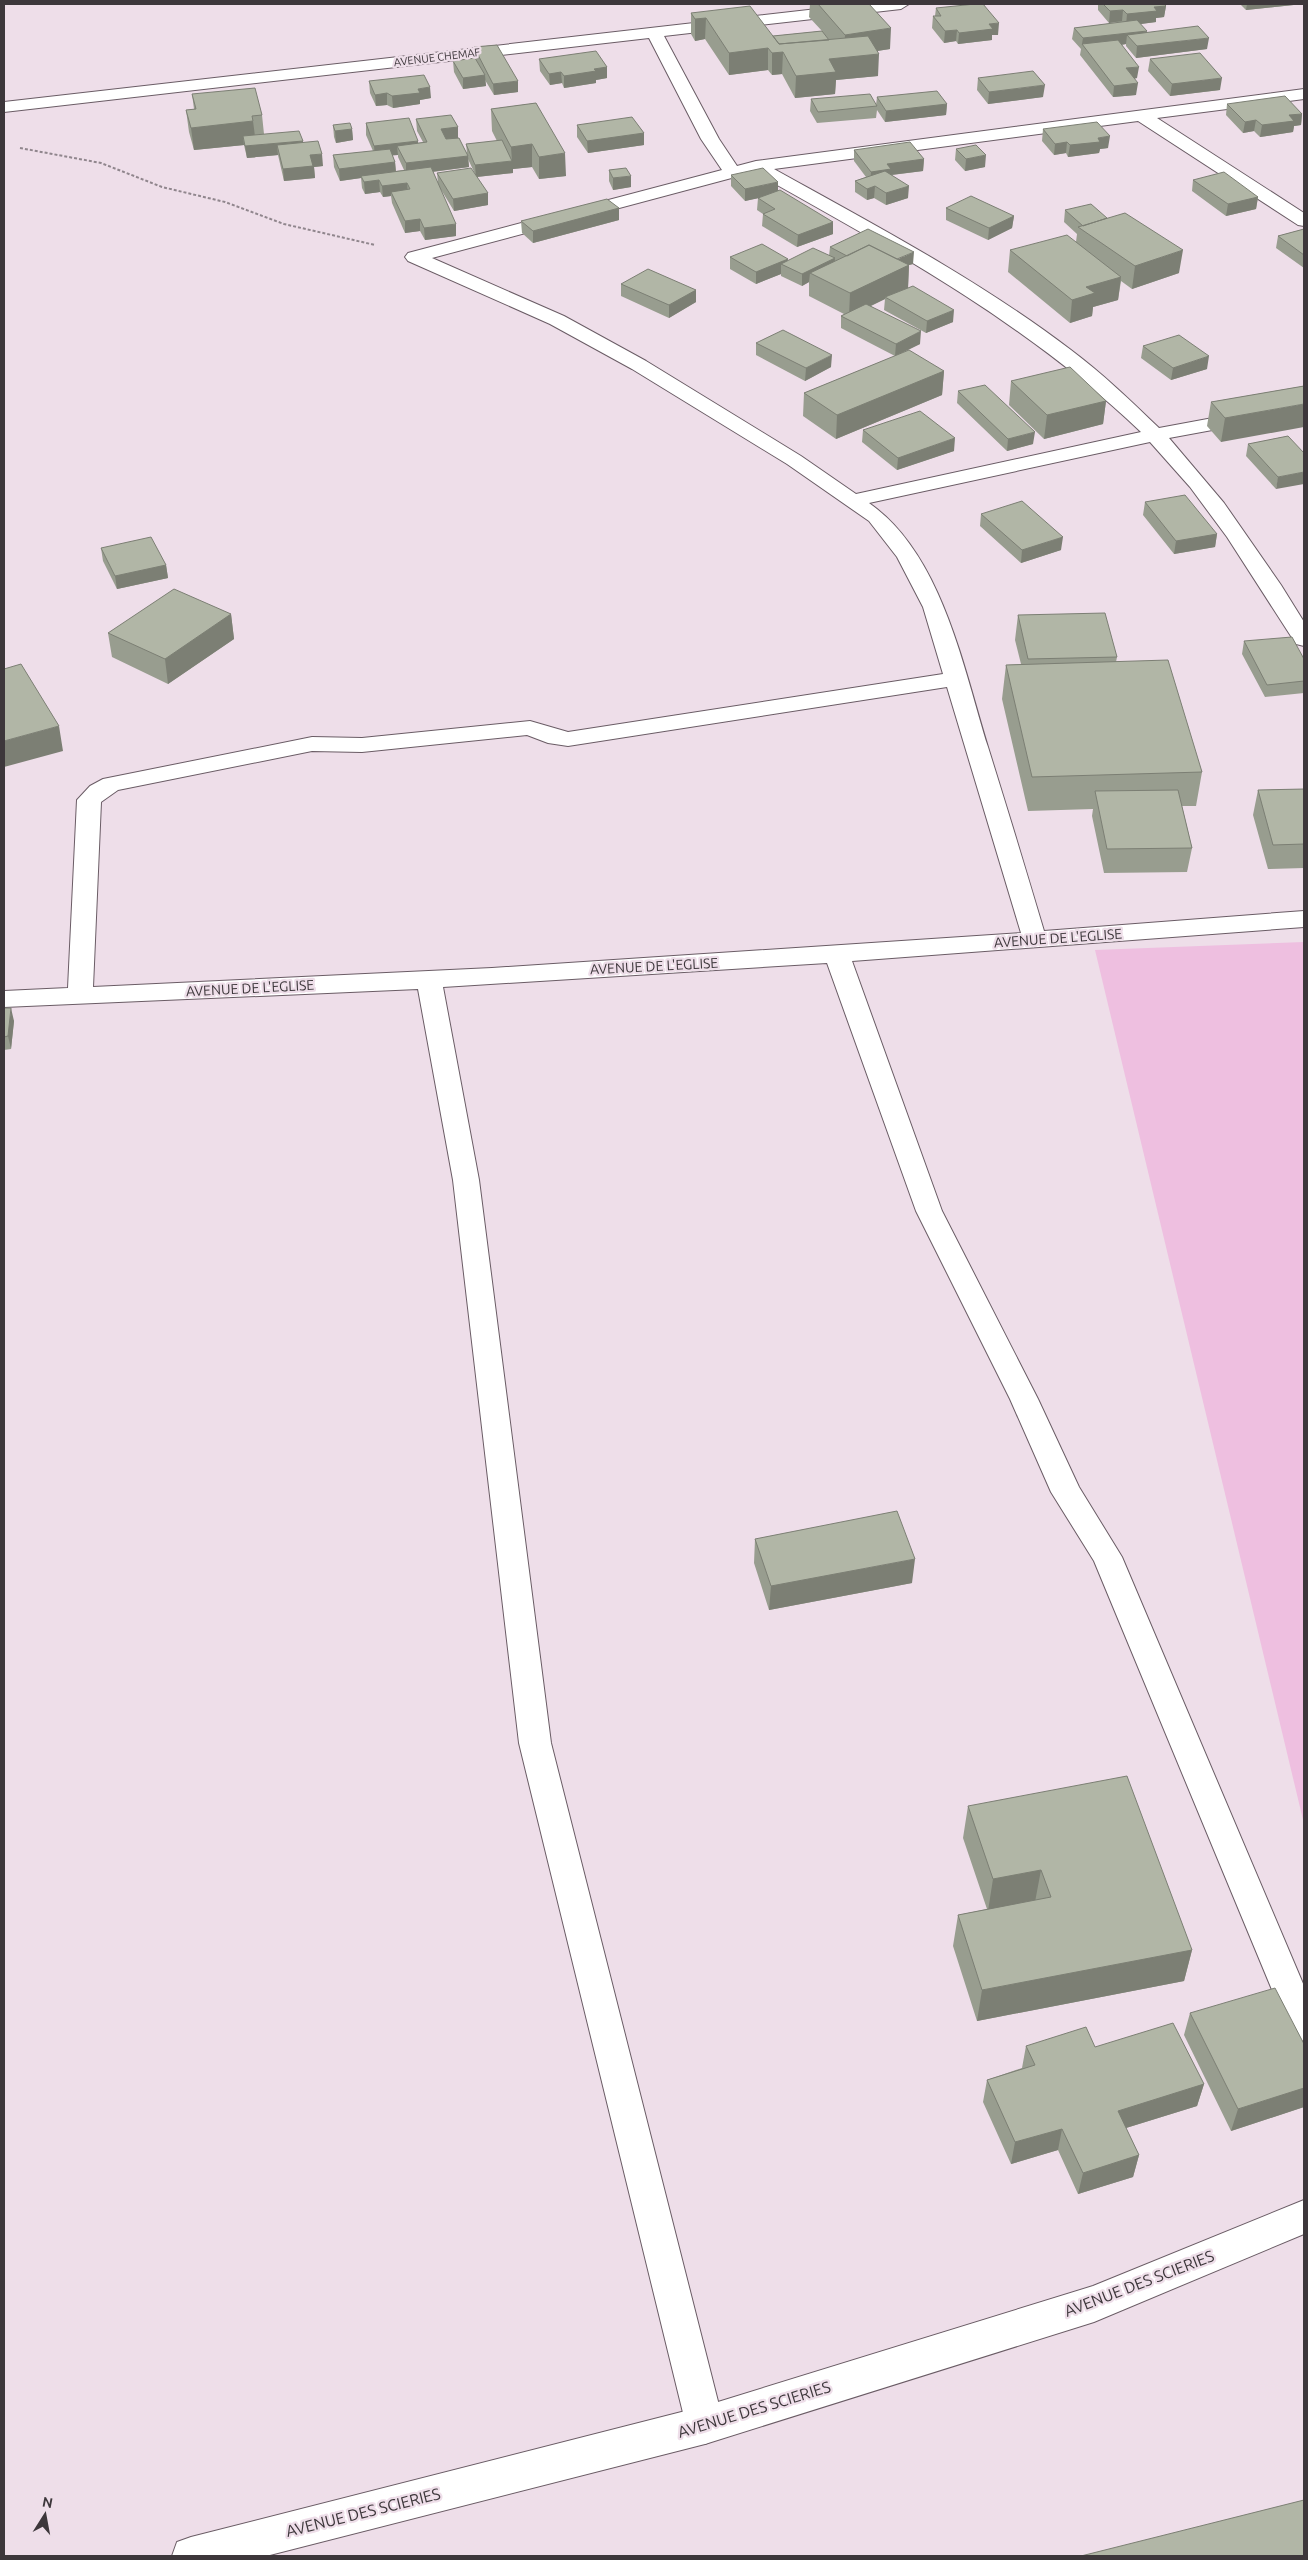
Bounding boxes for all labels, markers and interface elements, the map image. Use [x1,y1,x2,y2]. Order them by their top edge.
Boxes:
street label: AVENUE CHEMAF [393,46,481,68]
street label: AVENUE DE L'EGLISE [993,926,1123,950]
street label: AVENUE DE L'EGLISE [589,955,719,977]
street label: AVENUE DE L'EGLISE [185,977,315,999]
street label: AVENUE DES SCIERIES [1062,2246,1216,2320]
street label: AVENUE DES SCIERIES [675,2377,833,2441]
street label: AVENUE DES SCIERIES [284,2484,442,2540]
north arrow [20,2490,70,2540]
text: N [41,2493,54,2511]

